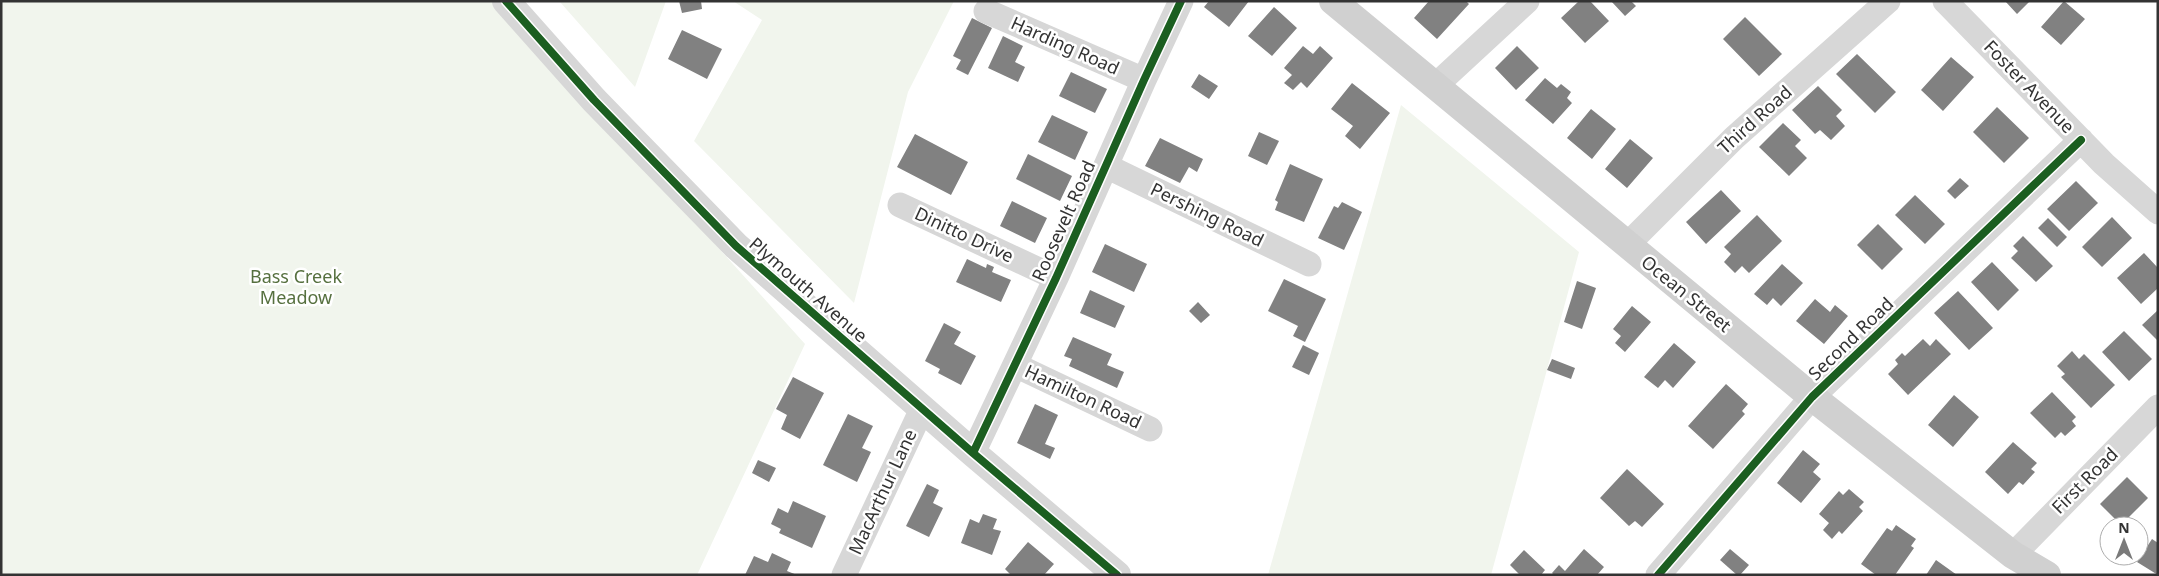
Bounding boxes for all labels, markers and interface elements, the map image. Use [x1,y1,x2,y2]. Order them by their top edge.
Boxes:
street label: Harding Road [1007,10,1123,80]
street label: Foster Avenue [1979,35,2080,138]
street label: Third Road [1712,80,1796,159]
street label: Roosevelt Road [1026,156,1100,285]
street label: Pershing Road [1147,176,1268,252]
street label: Dinitto Drive [911,201,1018,268]
street label: Plymouth Avenue [745,231,873,347]
street label: Ocean Street [1637,250,1737,337]
park label: Bass Creek Meadow [250,264,342,309]
street label: Second Road [1803,292,1898,385]
street label: Hamilton Road [1021,359,1146,434]
street label: MacArthur Lane [843,425,922,558]
street label: First Road [2046,442,2123,519]
north arrow [2099,516,2149,566]
text: N [2118,518,2130,537]

